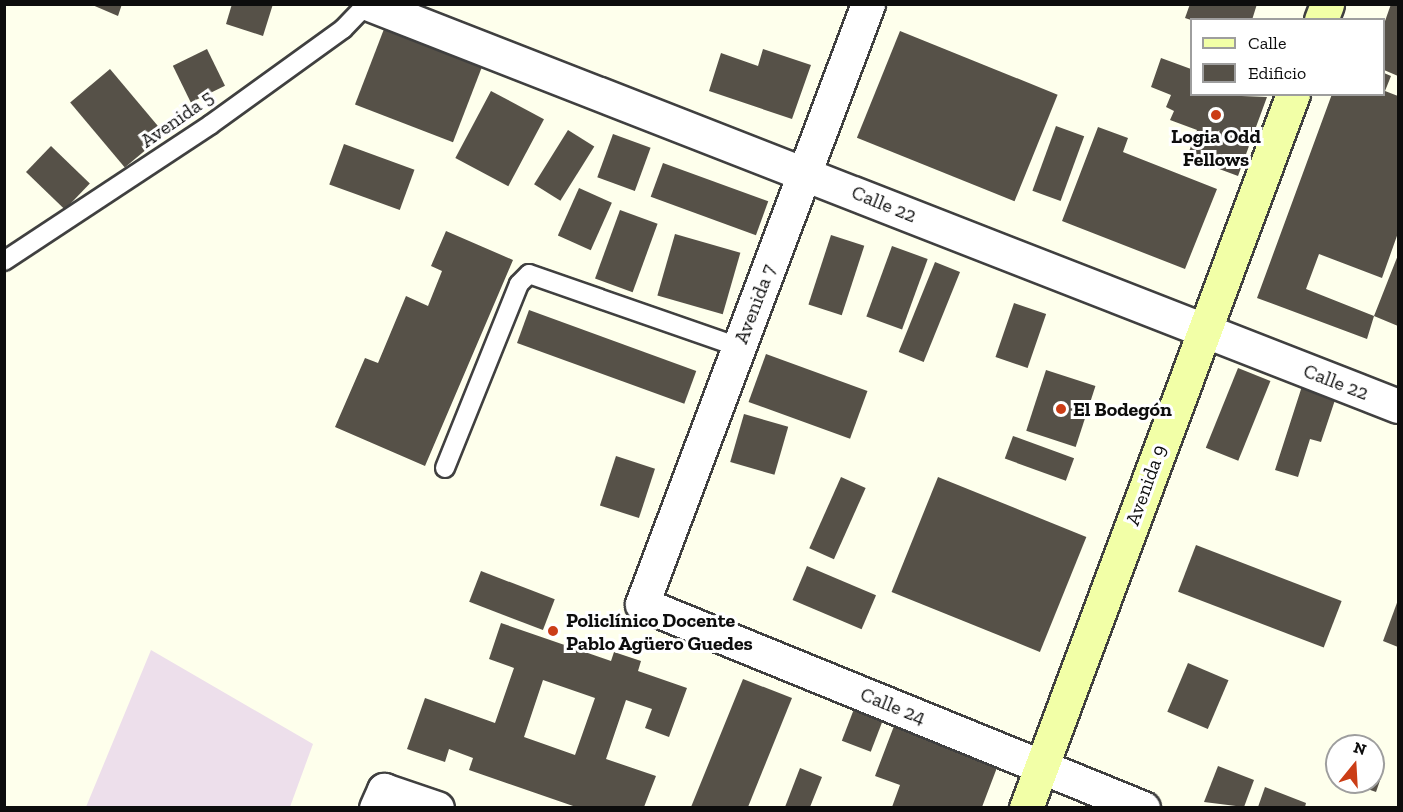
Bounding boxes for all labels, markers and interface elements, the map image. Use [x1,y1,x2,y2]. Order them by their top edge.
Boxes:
legend [1190,18,1385,96]
text: Calle [1248,32,1286,54]
text: Edificio [1248,62,1306,84]
street label: Avenida 5 [136,85,218,153]
marker: Logia Odd Fellows [1209,108,1223,122]
place label: Logia Odd Fellows [1171,124,1261,171]
street label: Calle 22 [848,180,920,228]
street label: Avenida 7 [729,261,781,347]
street label: Calle 22 [1300,359,1372,405]
place label: El Bodegón [1073,397,1172,421]
marker: El Bodegón [1054,402,1068,416]
street label: Avenida 9 [1120,441,1172,529]
place label: Policlínico Docente Pablo Agüero Guedes [566,608,753,655]
marker: Policlínico Docente Pablo Agüero Guedes [544,622,562,640]
street label: Calle 24 [857,682,929,730]
north arrow [1325,734,1385,794]
text: N [1351,737,1369,759]

